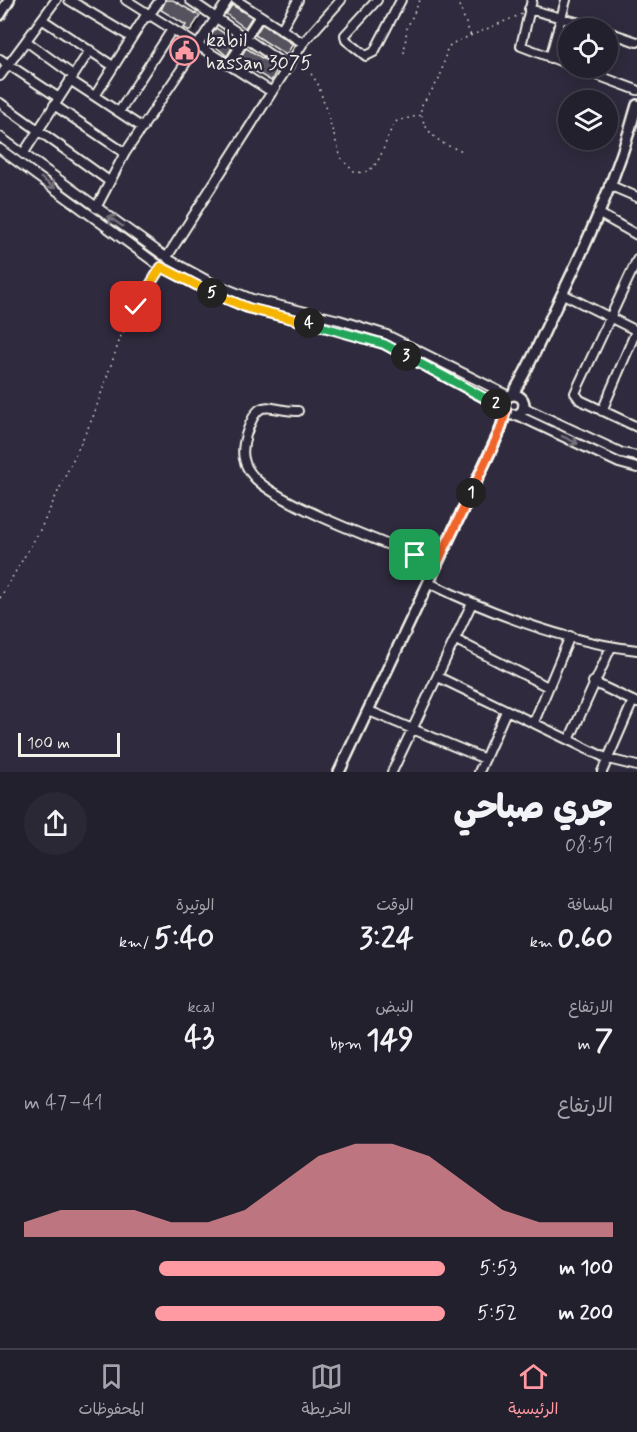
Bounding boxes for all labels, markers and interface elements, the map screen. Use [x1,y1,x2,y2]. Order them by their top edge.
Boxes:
map controls [558,18,618,150]
button: locate [558,18,618,78]
place label: kabil hassan 3075 [206,27,312,77]
public building icon: kabil hassan 3075 [169,34,201,66]
button: layers [558,90,618,150]
one-way arrow [39,177,55,190]
one-way arrow [108,215,124,227]
pin: 5 [197,278,227,308]
pin [110,281,161,332]
text: 5 [207,282,217,303]
icon: check [119,290,152,323]
pin: 4 [294,308,324,338]
text: 4 [304,312,314,333]
pin: 3 [391,341,421,371]
text: 3 [402,345,410,366]
pin: 2 [481,389,511,419]
text: 2 [492,393,500,414]
one-way arrow [560,434,578,446]
pin: 1 [456,478,486,508]
text: 1 [467,482,475,503]
pin [389,529,440,580]
icon: arrive [398,538,431,571]
scale bar [18,730,120,758]
text: 100 m [27,733,70,754]
text: جري صباحي [454,787,613,831]
button: share [24,792,87,855]
text: 08:51 [565,832,613,859]
text: الوتيرة [176,895,214,916]
text: الوقت [376,895,414,916]
text: المسافة [567,895,613,916]
text: 5:40 [154,919,214,958]
text: 3:24 [359,919,414,958]
text: 0.60 [557,919,613,958]
text: /km [119,932,154,953]
text: km [530,932,557,953]
text: kcal [187,997,214,1018]
text: النبض [375,997,414,1018]
text: الارتفاع [568,997,613,1018]
text: 43 [184,1018,214,1057]
text: 149 [366,1021,414,1060]
text: 7 [595,1021,613,1060]
text: bpm [330,1034,366,1055]
text: m [578,1034,595,1055]
text: 41–47 m [24,1090,103,1117]
text: الارتفاع [557,1093,613,1120]
text: 5:53 [479,1255,517,1282]
text: 100 m [559,1255,613,1282]
text: 5:52 [477,1300,517,1327]
text: 200 m [558,1300,613,1327]
tab: المحفوظات [79,1360,144,1423]
tab: الخريطة [301,1360,351,1423]
tab: الرئيسية [508,1360,559,1423]

